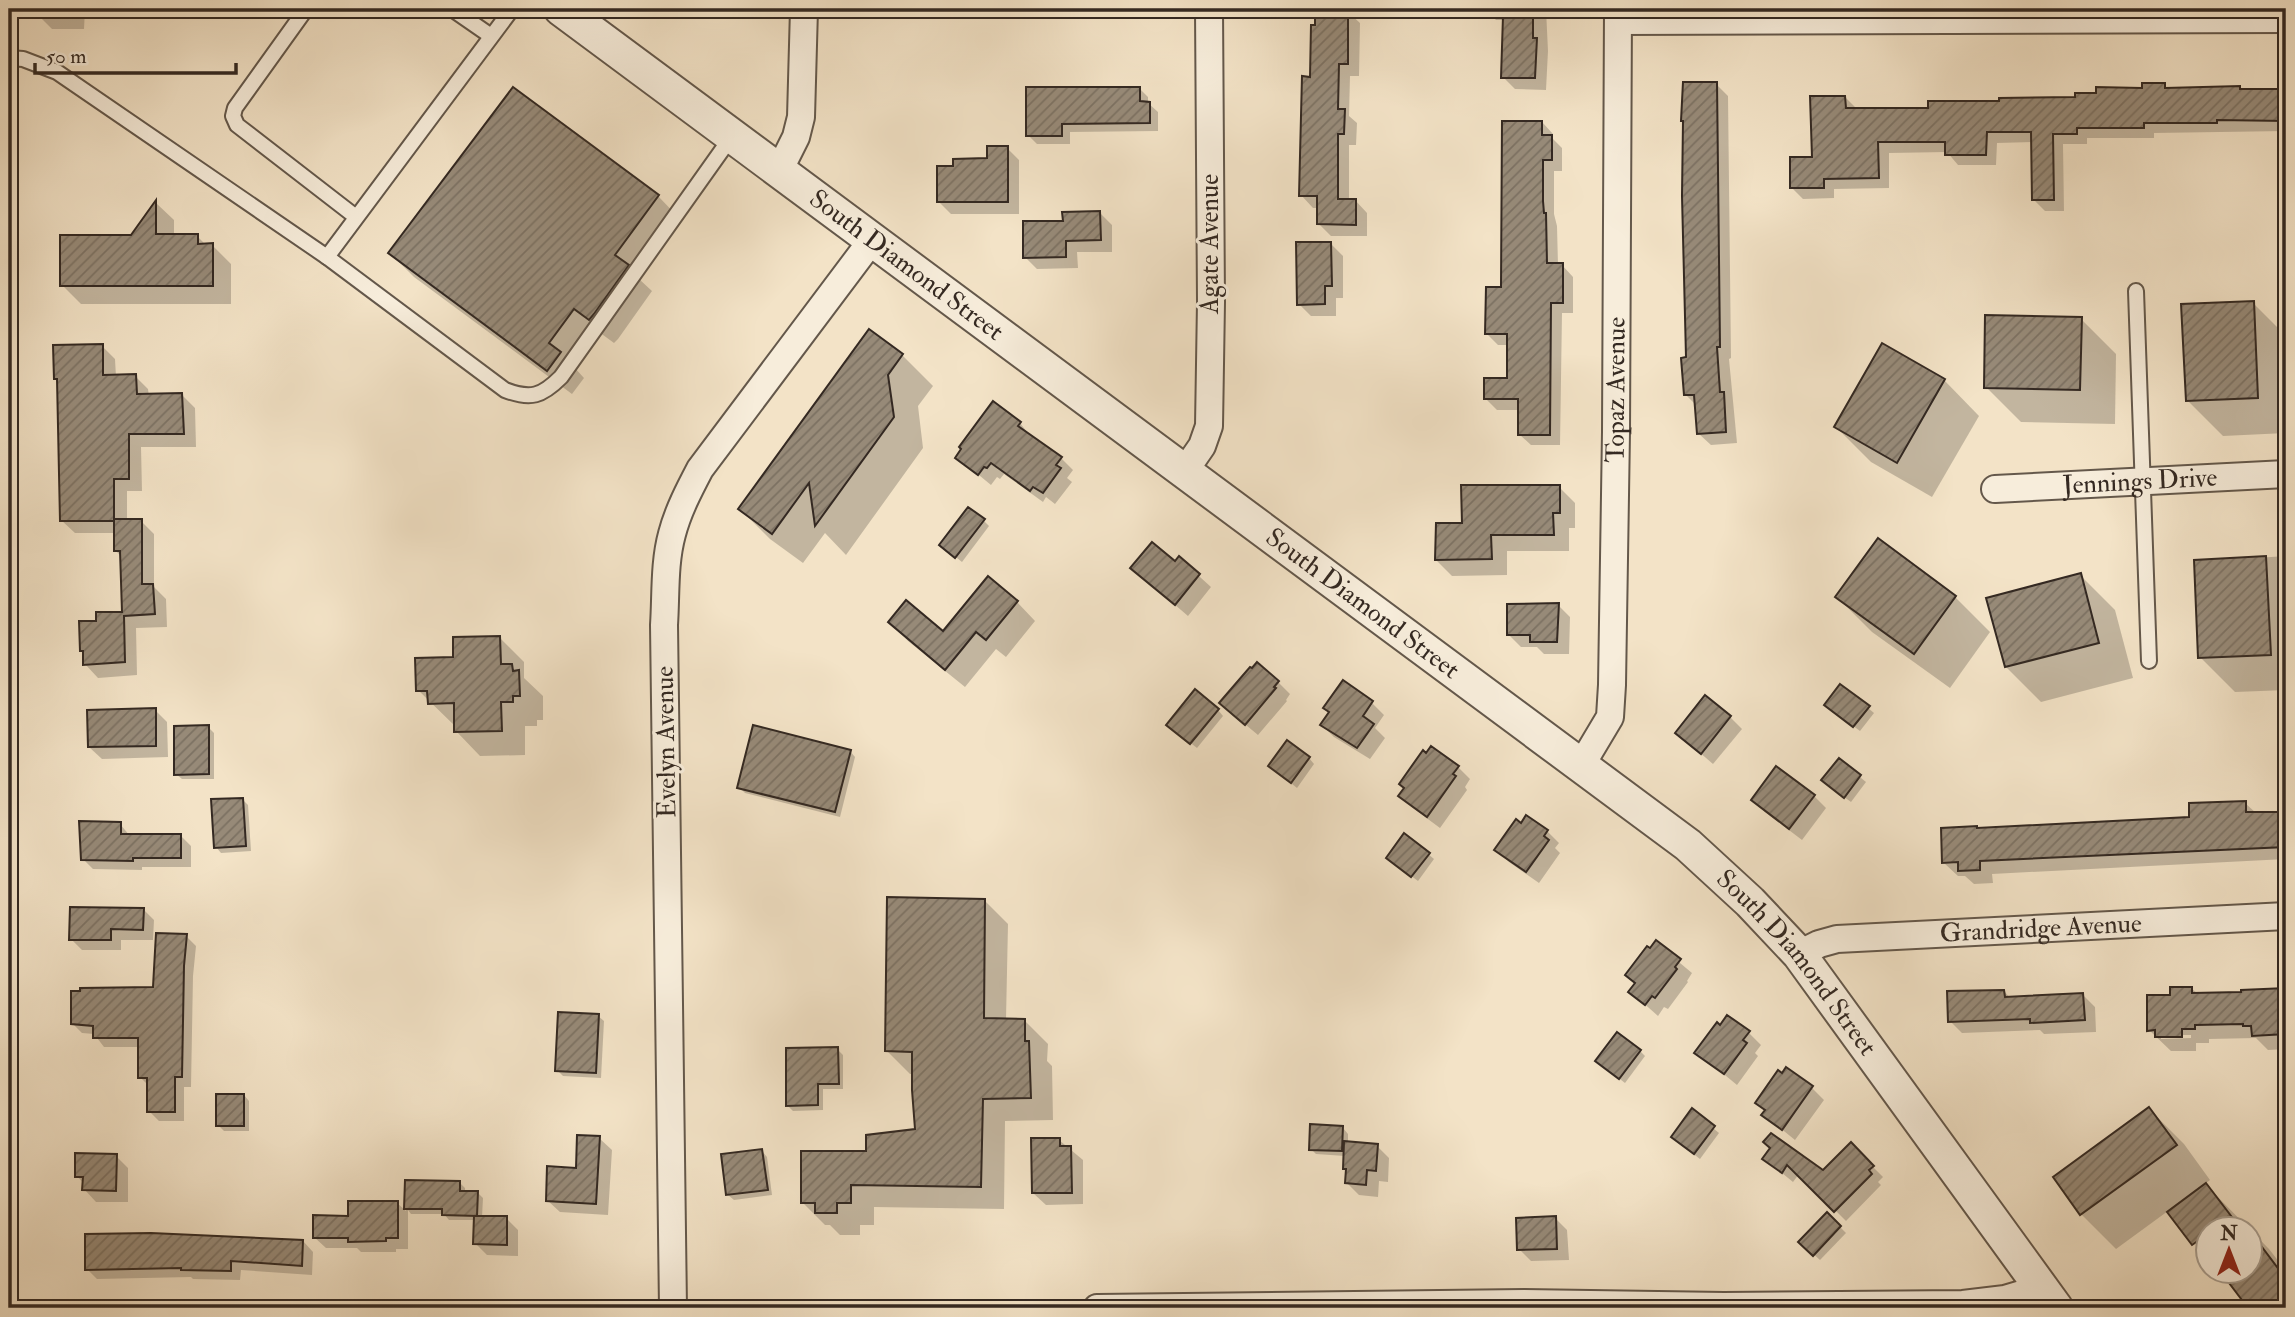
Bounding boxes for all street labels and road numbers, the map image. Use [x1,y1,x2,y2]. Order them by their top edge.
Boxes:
street label: Agate Avenue [1194,174,1226,315]
street label: South Diamond Street [803,183,1010,348]
street label: Topaz Avenue [1600,317,1633,463]
street label: Jennings Drive [2061,462,2218,502]
street label: South Diamond Street [1259,521,1466,686]
street label: Evelyn Avenue [649,666,683,818]
street label: South Diamond Street [1710,863,1884,1062]
street label: Grandridge Avenue [1939,907,2143,950]

